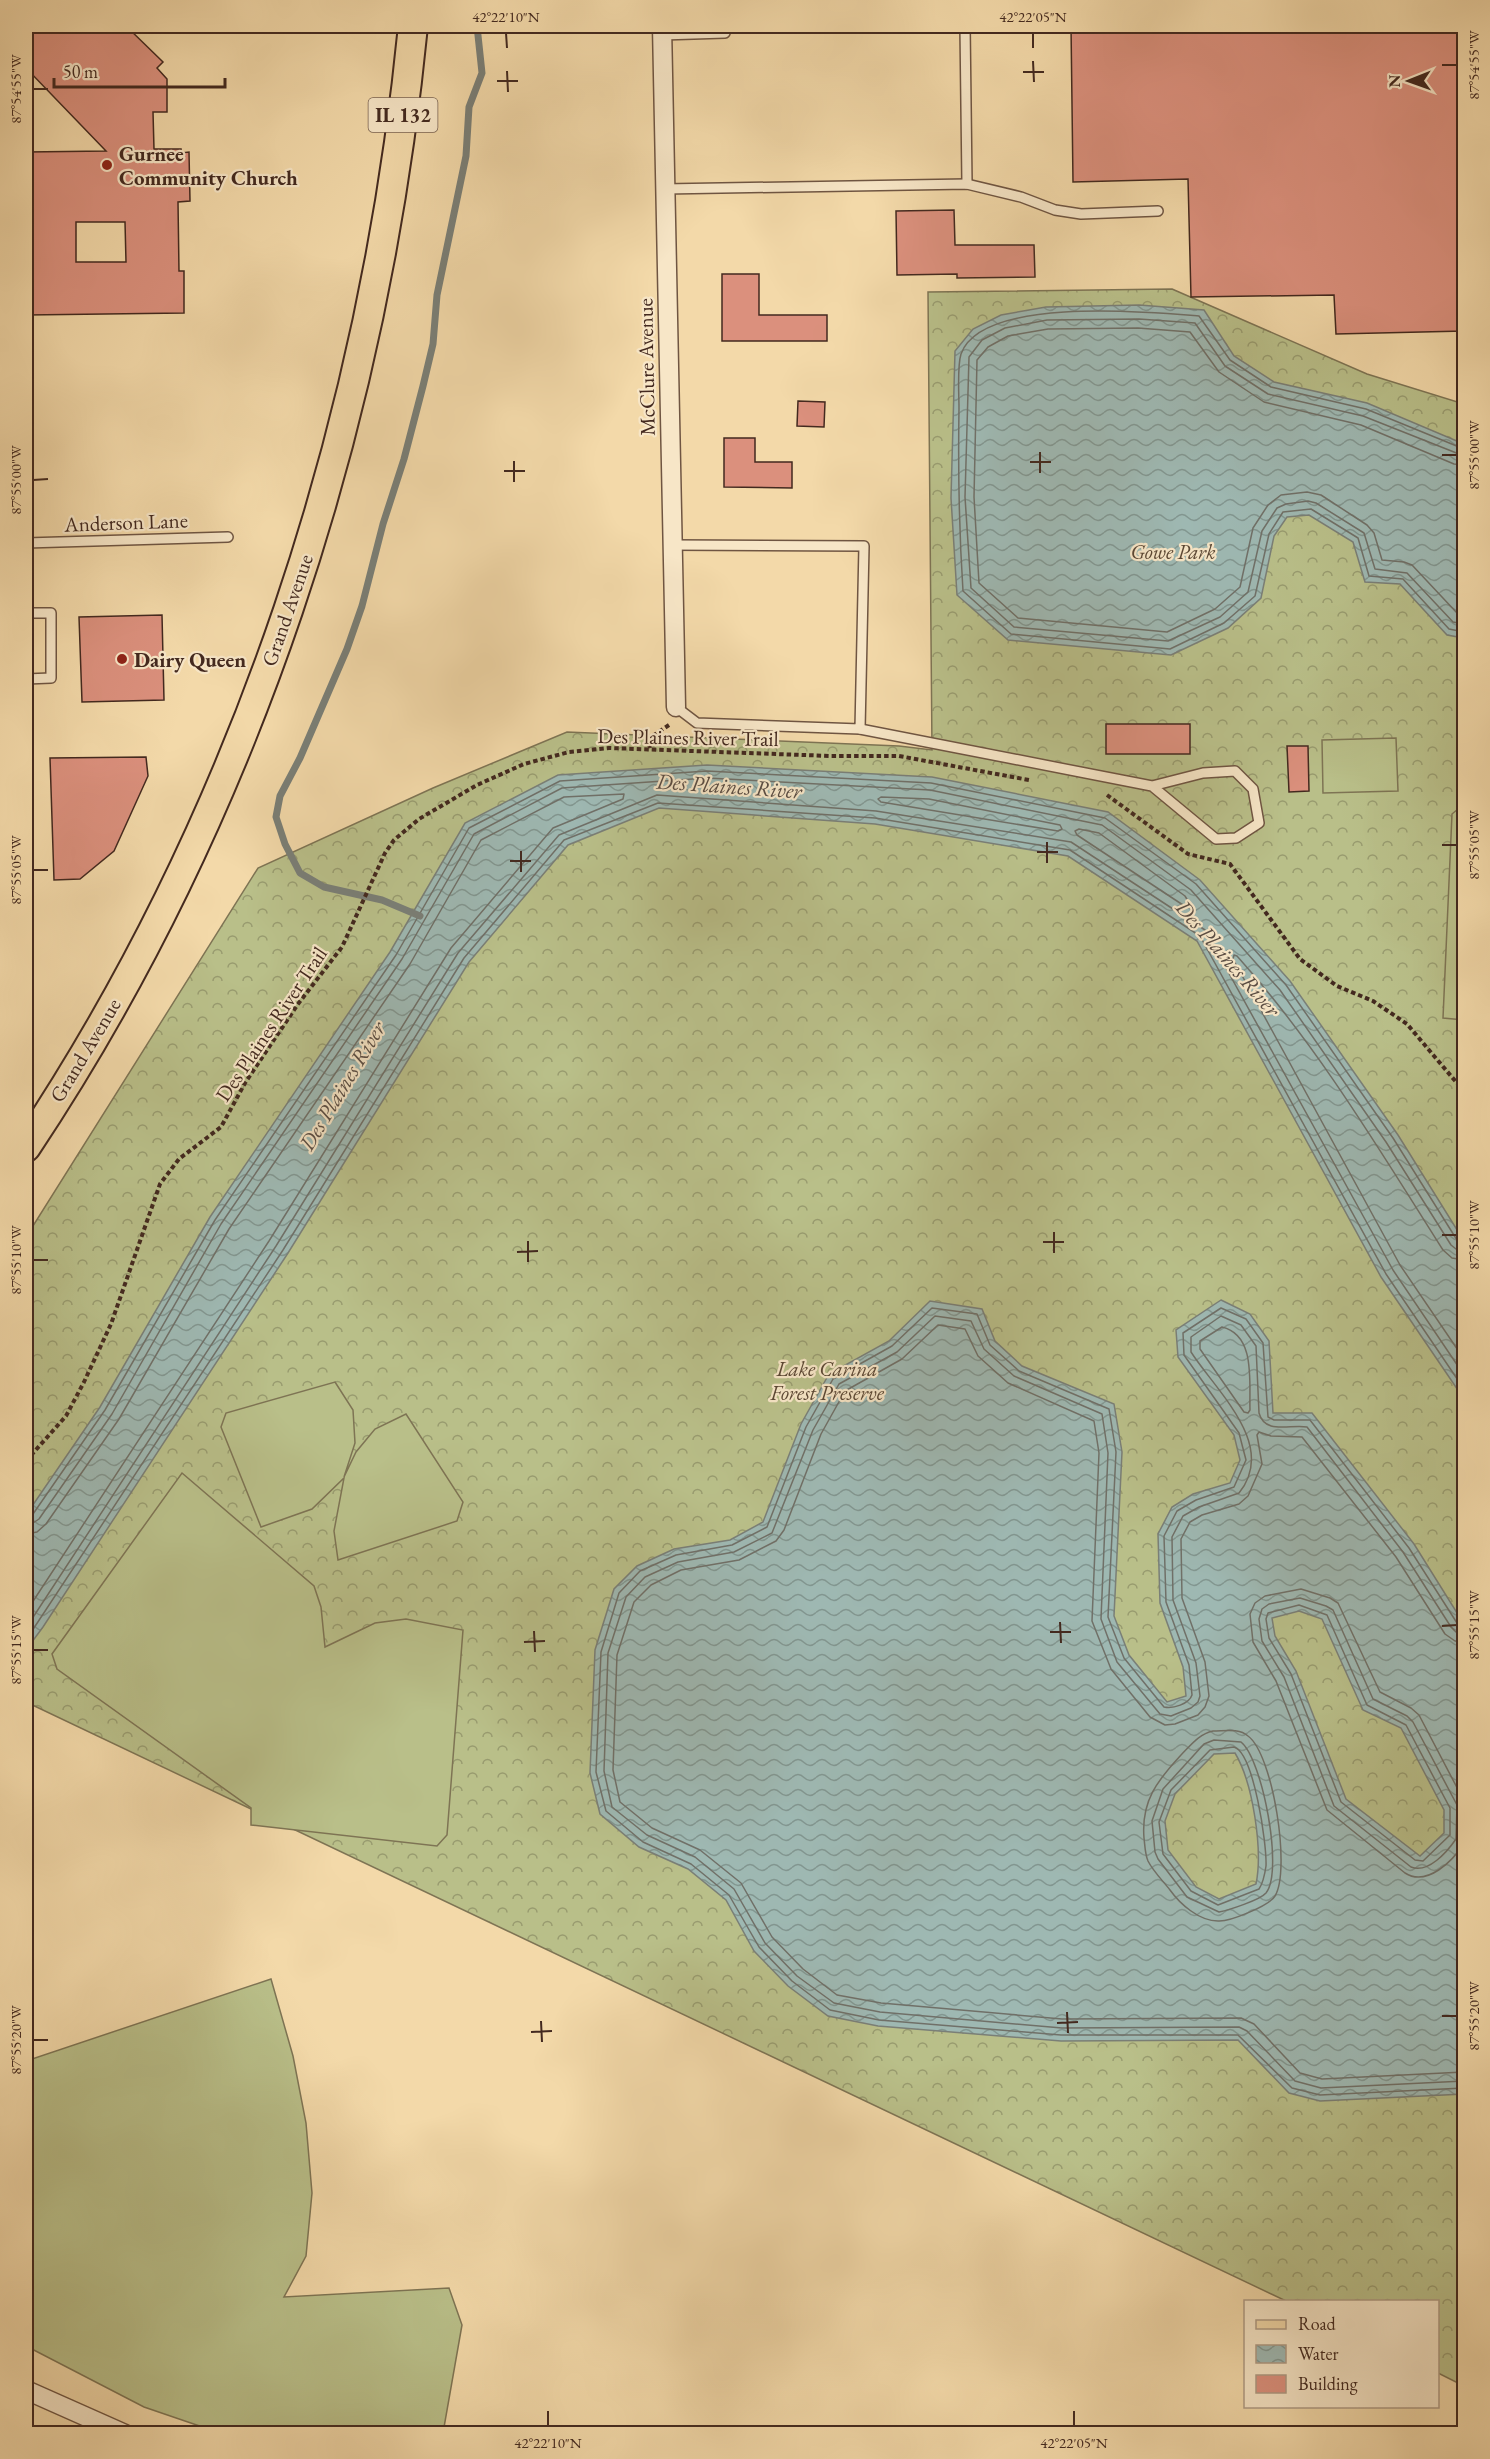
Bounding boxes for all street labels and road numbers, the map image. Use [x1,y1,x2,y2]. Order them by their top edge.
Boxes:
road number: IL 132 [368,98,438,132]
street label: McClure Avenue [631,298,661,436]
street label: Anderson Lane [63,506,188,538]
street label: Grand Avenue [255,550,319,670]
street label: Des Plaines River Trail [597,722,779,752]
street label: Des Plaines River Trail [209,941,333,1107]
street label: Grand Avenue [43,993,127,1107]

